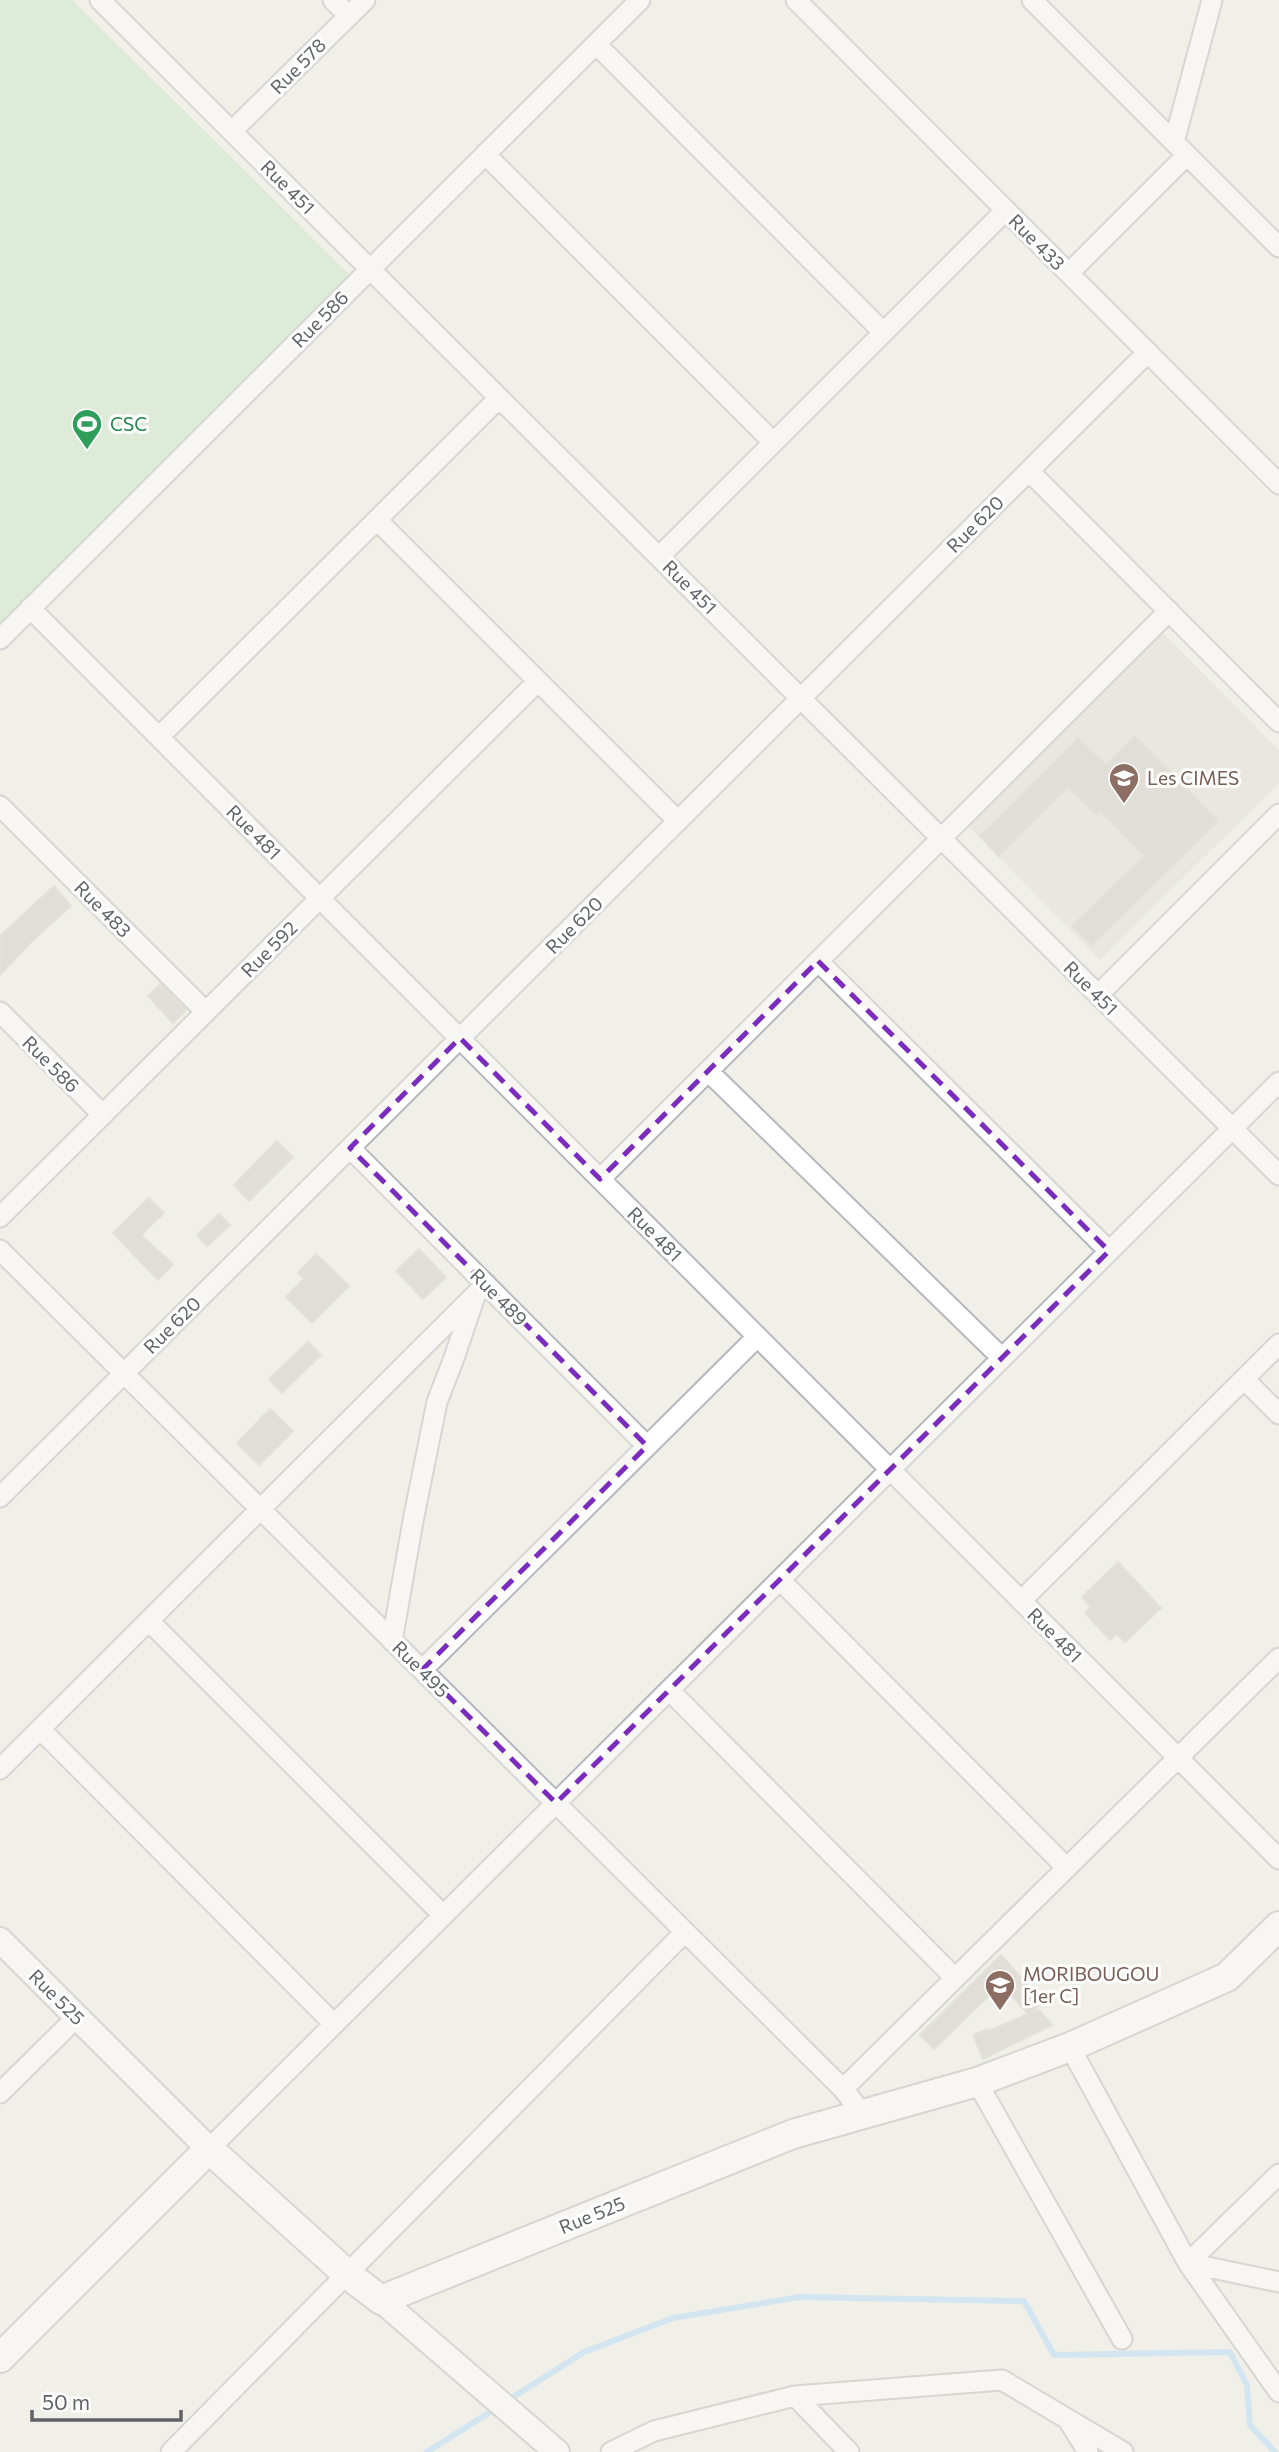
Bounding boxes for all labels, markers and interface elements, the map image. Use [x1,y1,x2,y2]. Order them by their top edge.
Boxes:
street label: Rue 578 [265,33,330,98]
street label: Rue 451 [256,155,320,219]
street label: Rue 433 [1004,209,1070,275]
street label: Rue 586 [286,285,353,352]
sports icon: CSC [70,407,104,451]
place label: CSC [110,412,147,435]
street label: Rue 620 [941,490,1008,557]
street label: Rue 451 [658,555,722,619]
school or university icon: Les CIMES [1107,761,1141,805]
place label: Les CIMES [1147,766,1239,789]
street label: Rue 481 [222,799,287,864]
street label: Rue 483 [70,876,136,942]
street label: Rue 620 [540,891,607,958]
street label: Rue 592 [236,916,301,981]
street label: Rue 451 [1059,956,1123,1020]
street label: Rue 586 [18,1030,85,1097]
street label: Rue 481 [623,1201,688,1266]
street label: Rue 489 [466,1263,533,1330]
street label: Rue 620 [138,1291,205,1358]
street label: Rue 481 [1023,1602,1088,1667]
street label: Rue 495 [388,1636,454,1702]
place label: MORIBOUGOU [1er C] [1023,1962,1159,2007]
street label: Rue 525 [25,1964,90,2029]
school or university icon: MORIBOUGOU [1er C] [983,1968,1017,2012]
street label: Rue 525 [555,2191,628,2238]
scale bar [32,2378,180,2422]
text: 50 m [42,2389,90,2414]

